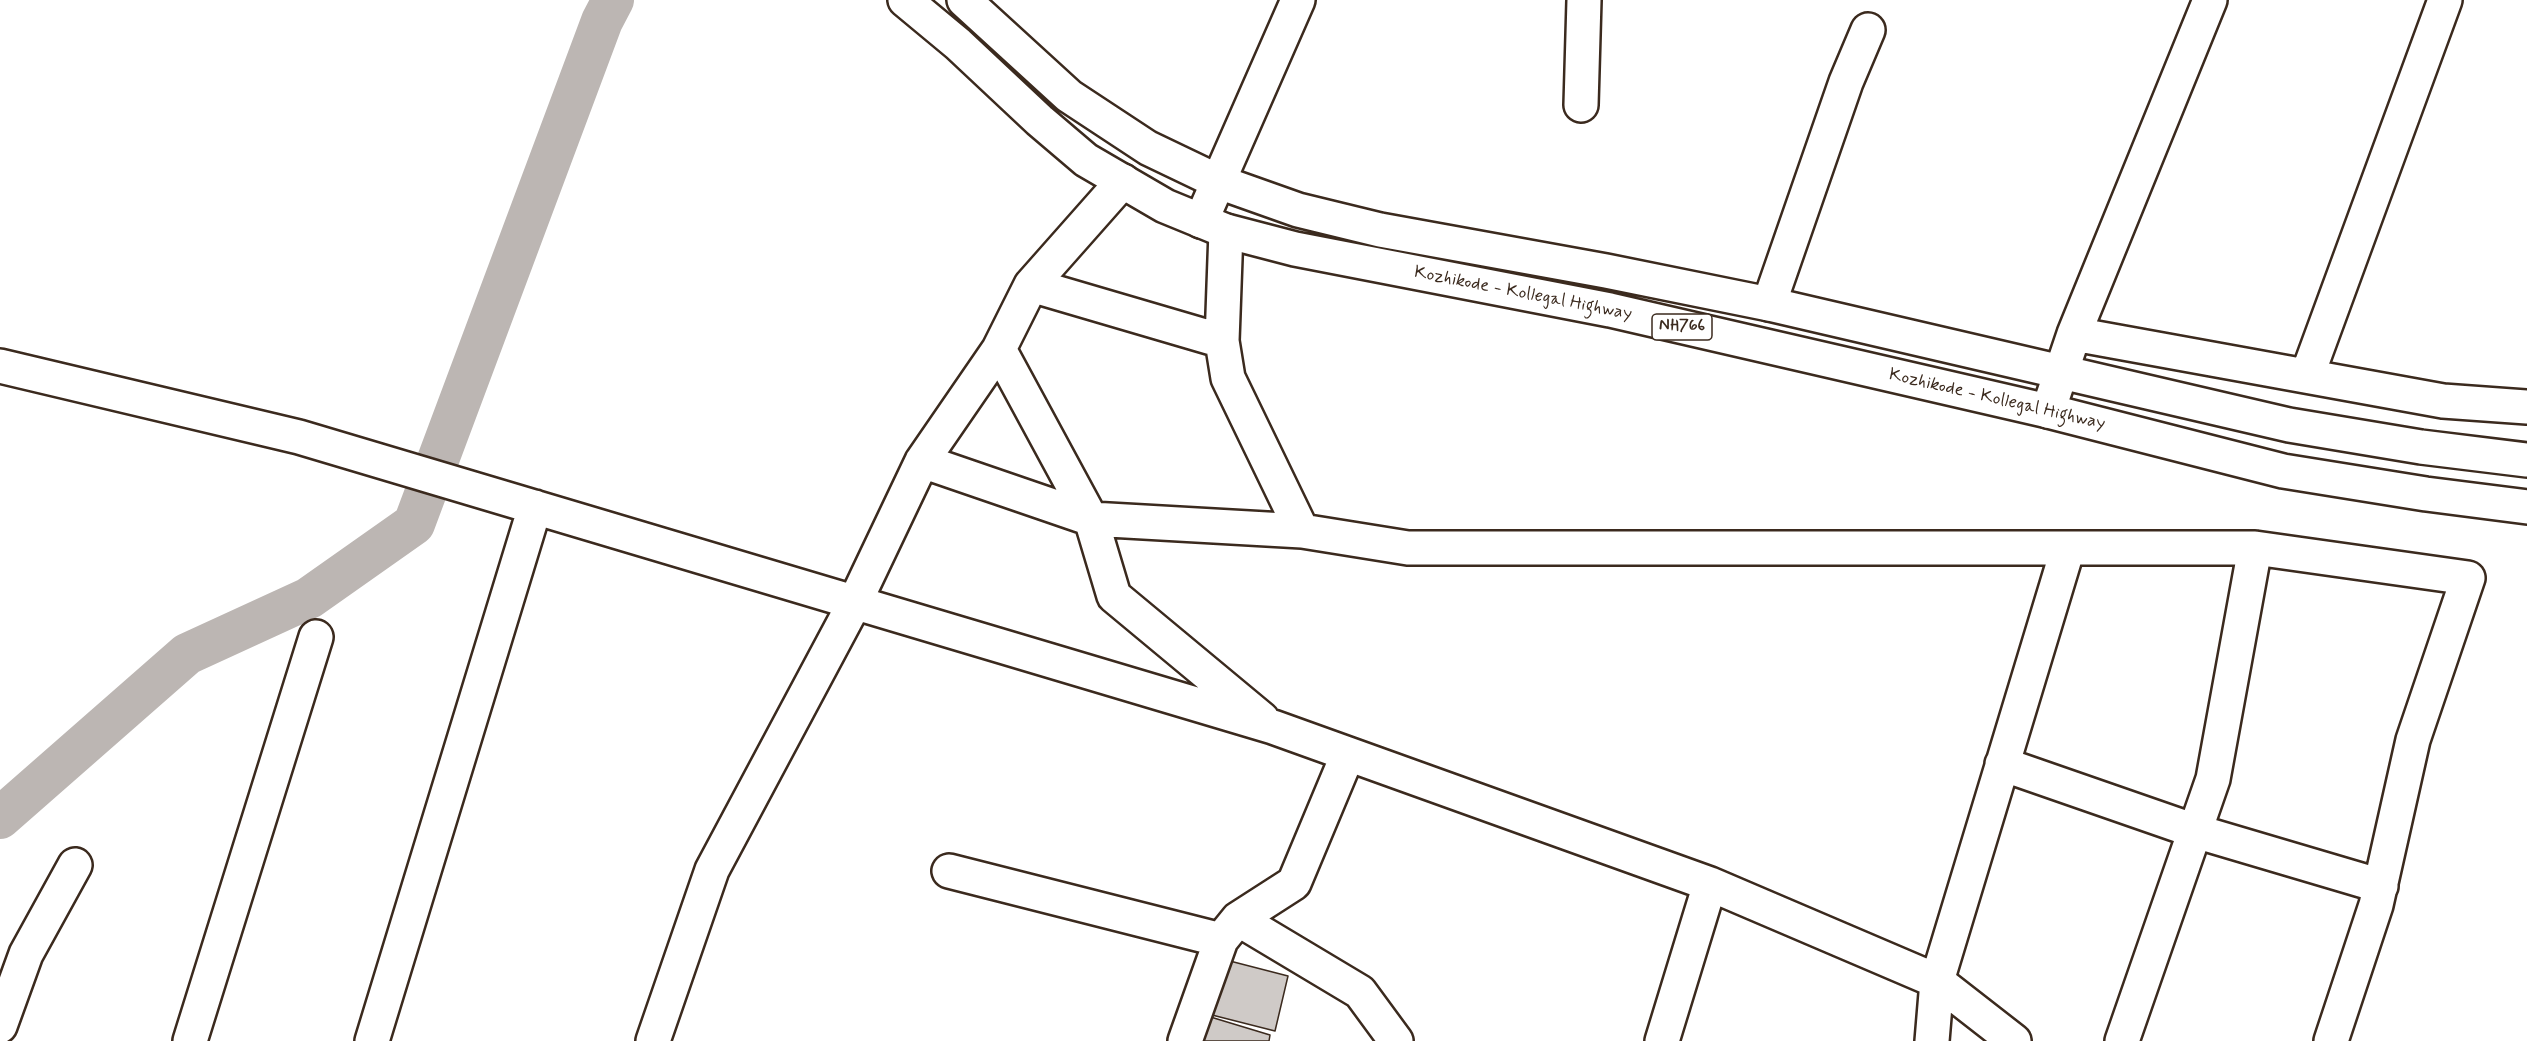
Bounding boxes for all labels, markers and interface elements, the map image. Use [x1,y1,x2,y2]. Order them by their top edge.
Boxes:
street label: Kozhikode - Kollegal Highway [1412,262,1634,326]
road number: NH766 [1652,314,1712,340]
street label: Kozhikode - Kollegal Highway [1887,365,2107,435]

